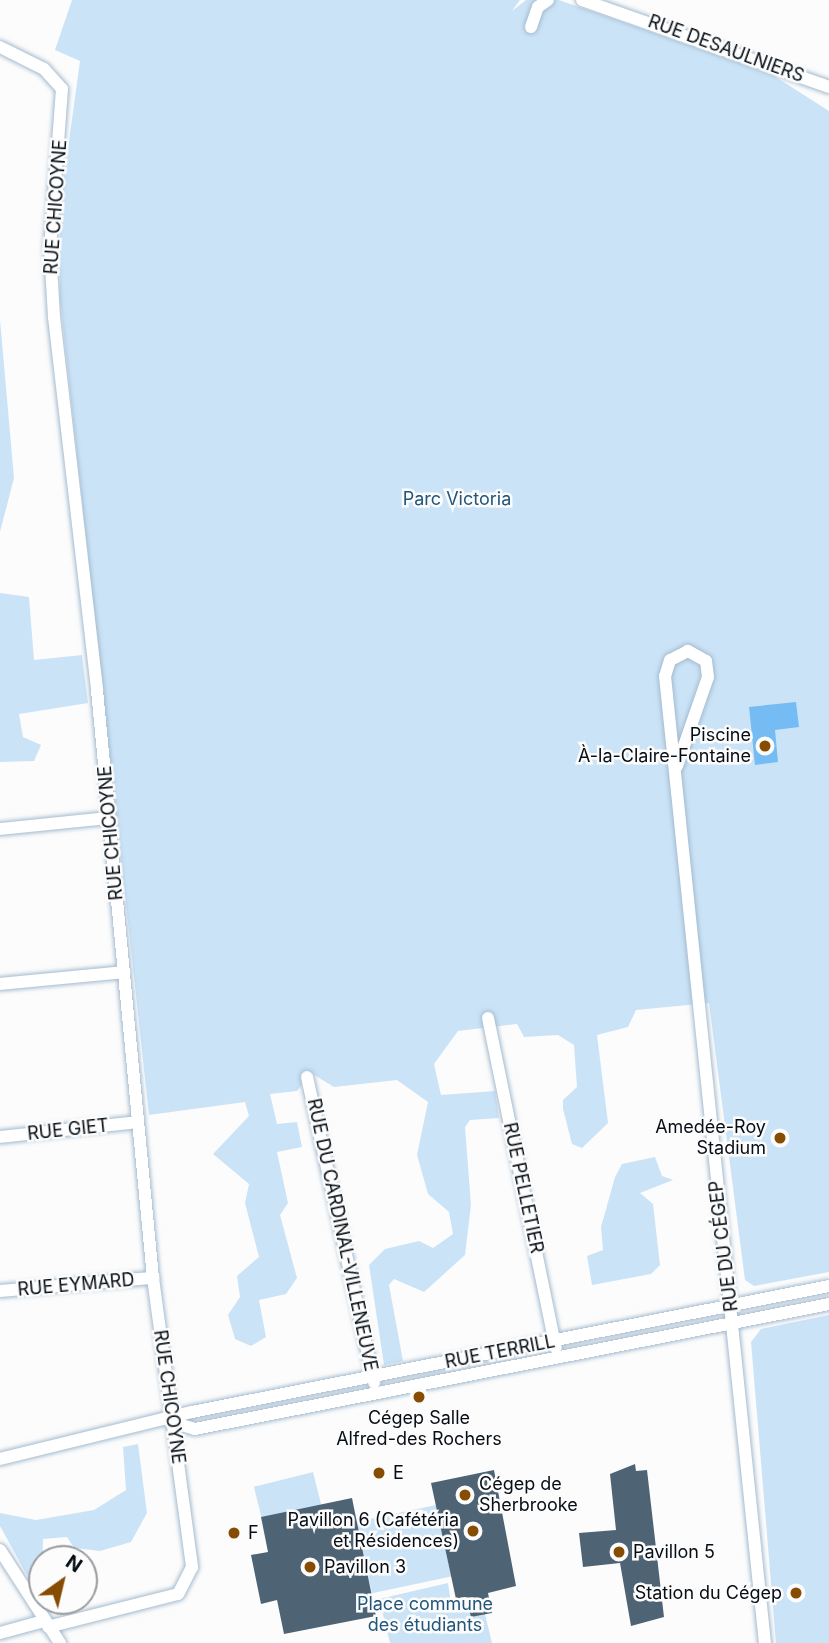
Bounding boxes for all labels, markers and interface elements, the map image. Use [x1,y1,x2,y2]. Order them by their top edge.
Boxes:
street label: RUE DESAULNIERS [645,11,807,87]
street label: RUE CHICOYNE [41,139,71,275]
park label: Parc Victoria [403,488,511,510]
place label: Piscine À-la-Claire-Fontaine [578,725,751,768]
marker: Piscine À-la-Claire-Fontaine [757,738,773,754]
street label: RUE CHICOYNE [94,765,128,901]
street label: RUE DU CARDINAL-VILLENEUVE [302,1097,382,1373]
street label: RUE GIET [26,1115,110,1145]
place label: Amedée-Roy Stadium [655,1117,766,1160]
street label: RUE PELLETIER [499,1121,547,1255]
marker: Amedée-Roy Stadium [772,1130,788,1146]
street label: RUE DU CÉGEP [705,1179,743,1313]
street label: RUE EYMARD [17,1269,135,1301]
street label: RUE CHICOYNE [149,1329,189,1465]
street label: RUE TERRILL [443,1331,557,1373]
marker: Cégep Salle Alfred-des Rochers [411,1389,427,1405]
place label: Cégep Salle Alfred-des Rochers [336,1408,502,1450]
place label: E [393,1462,404,1484]
marker: E [371,1465,387,1481]
place label: Cégep de Sherbrooke [479,1474,578,1516]
marker: Cégep de Sherbrooke [457,1487,473,1503]
place label: Pavillon 6 (Cafétéria et Résidences) [288,1510,459,1552]
place label: F [248,1522,259,1544]
marker: Pavillon 6 (Cafétéria et Résidences) [465,1523,481,1539]
marker: F [226,1525,242,1541]
place label: Pavillon 5 [633,1541,715,1563]
marker: Pavillon 5 [611,1544,627,1560]
north arrow [28,1545,98,1615]
text: N [61,1550,86,1577]
place label: Pavillon 3 [324,1556,406,1578]
marker: Pavillon 3 [302,1559,318,1575]
place label: Station du Cégep [635,1582,782,1604]
marker: Station du Cégep [788,1585,804,1601]
park label: Place commune des étudiants [357,1594,493,1636]

